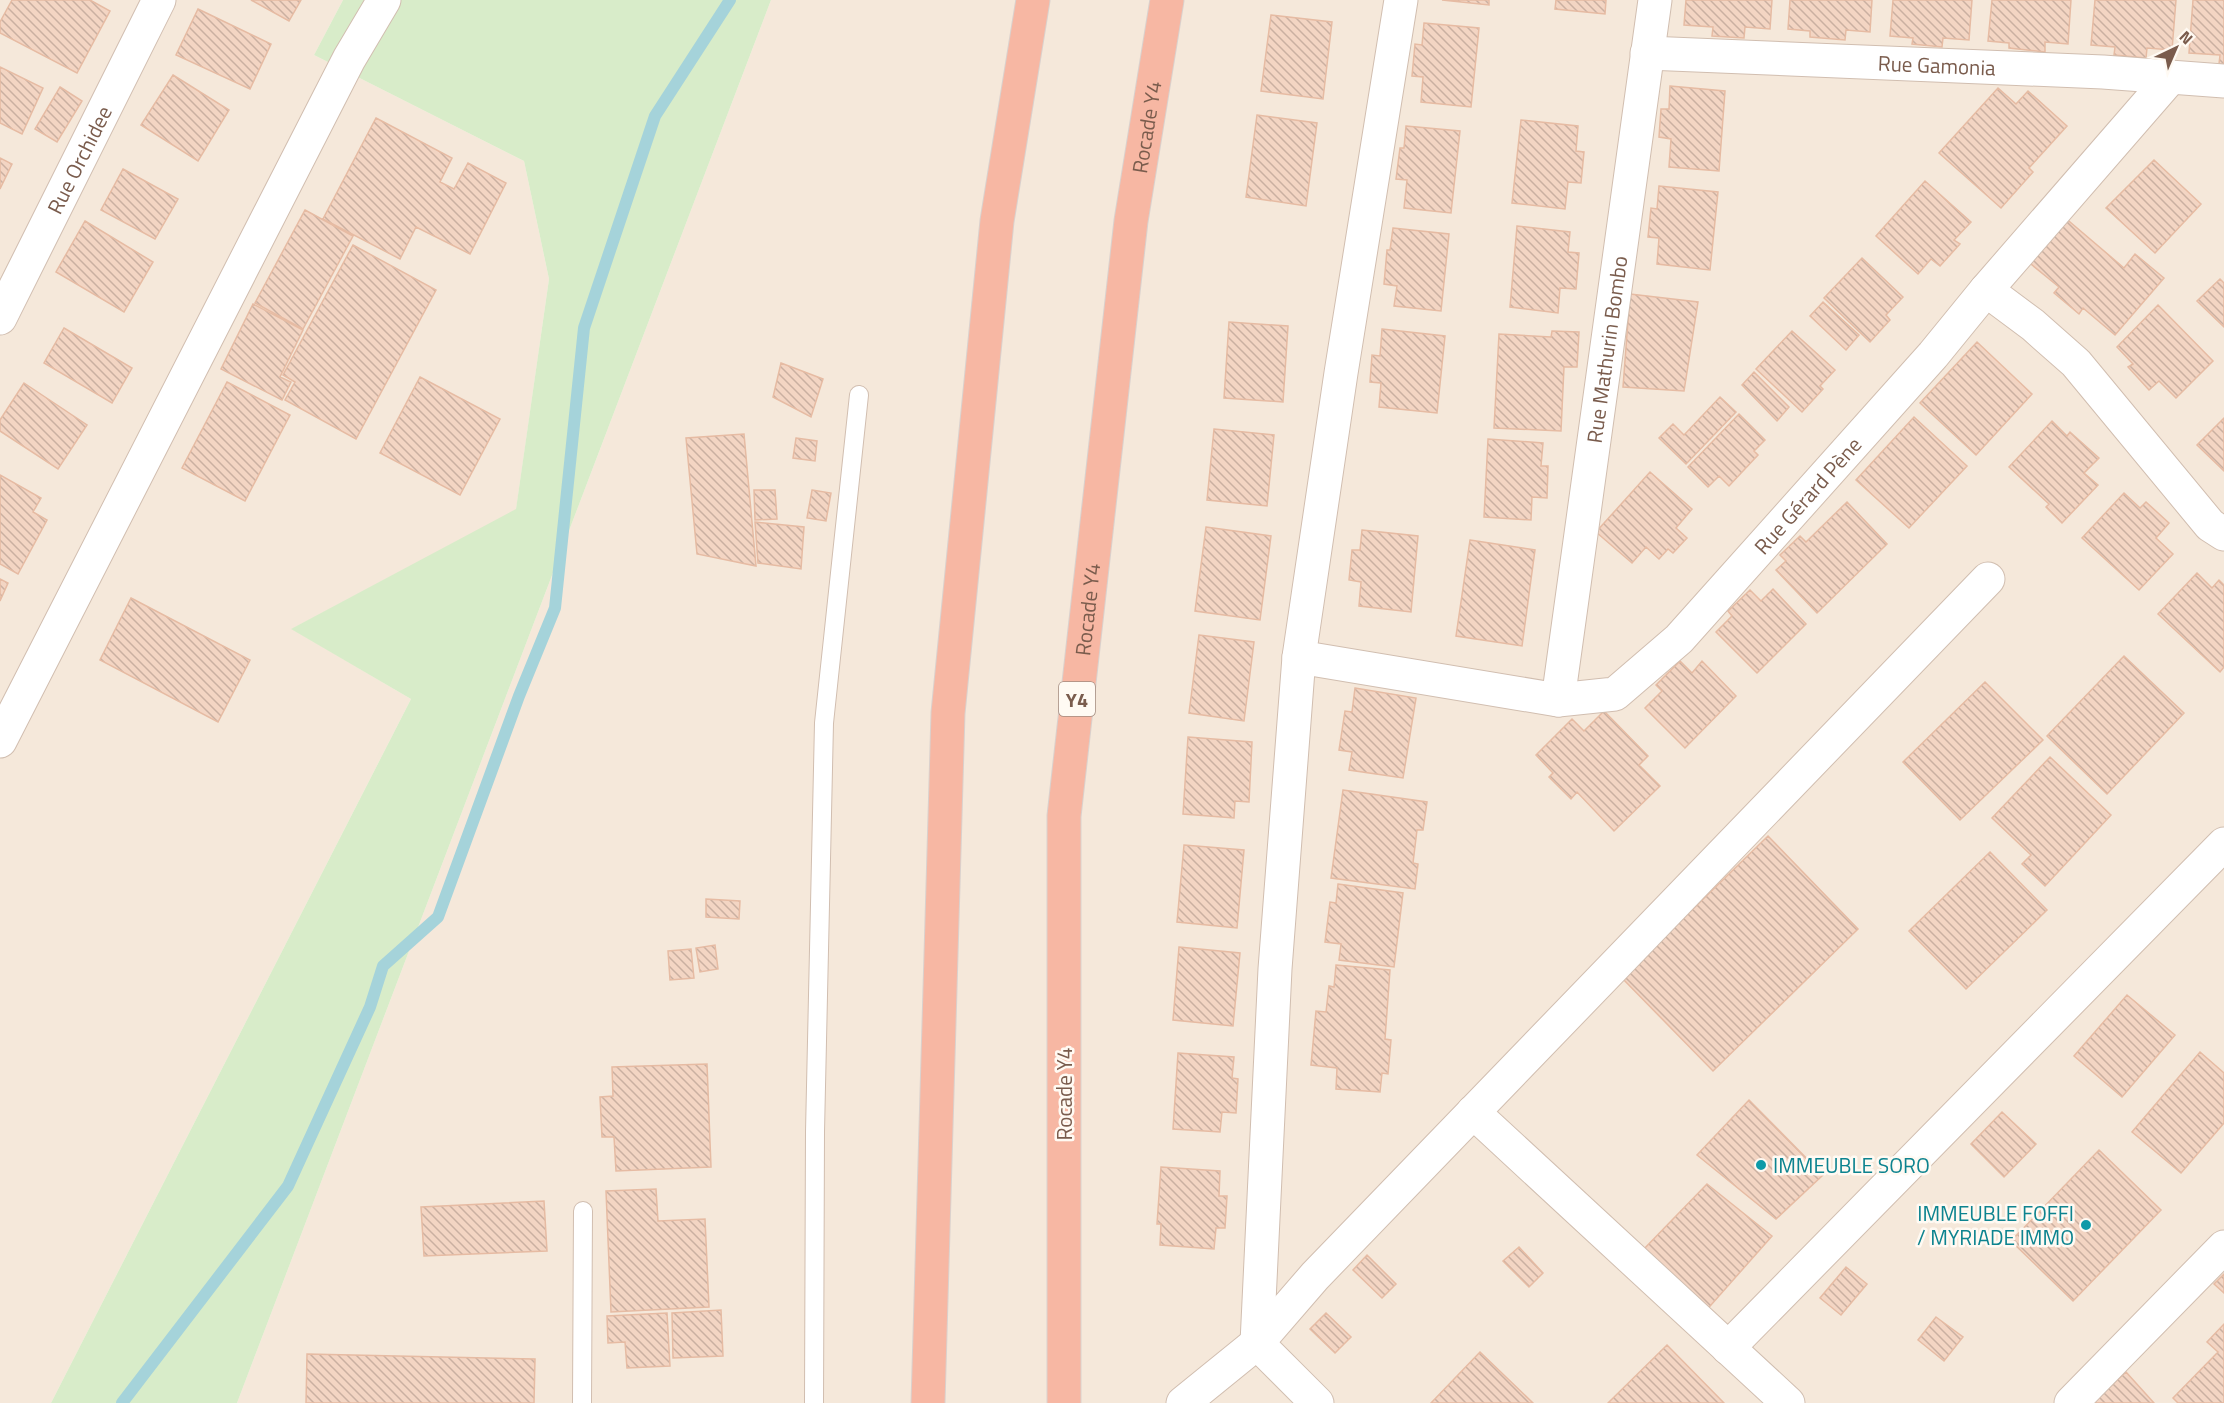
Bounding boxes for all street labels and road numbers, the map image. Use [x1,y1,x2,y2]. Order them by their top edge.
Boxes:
street label: Rue Gamonia [1877,47,1997,84]
street label: Rocade Y4 [1123,79,1170,175]
street label: Rue Orchidee [39,100,120,219]
street label: Rue Mathurin Bombo [1578,254,1635,445]
street label: Rue Gérard Pène [1746,429,1869,561]
street label: Rocade Y4 [1066,561,1108,657]
road number: Y4 [1059,682,1095,716]
street label: Rocade Y4 [1048,1048,1080,1140]

